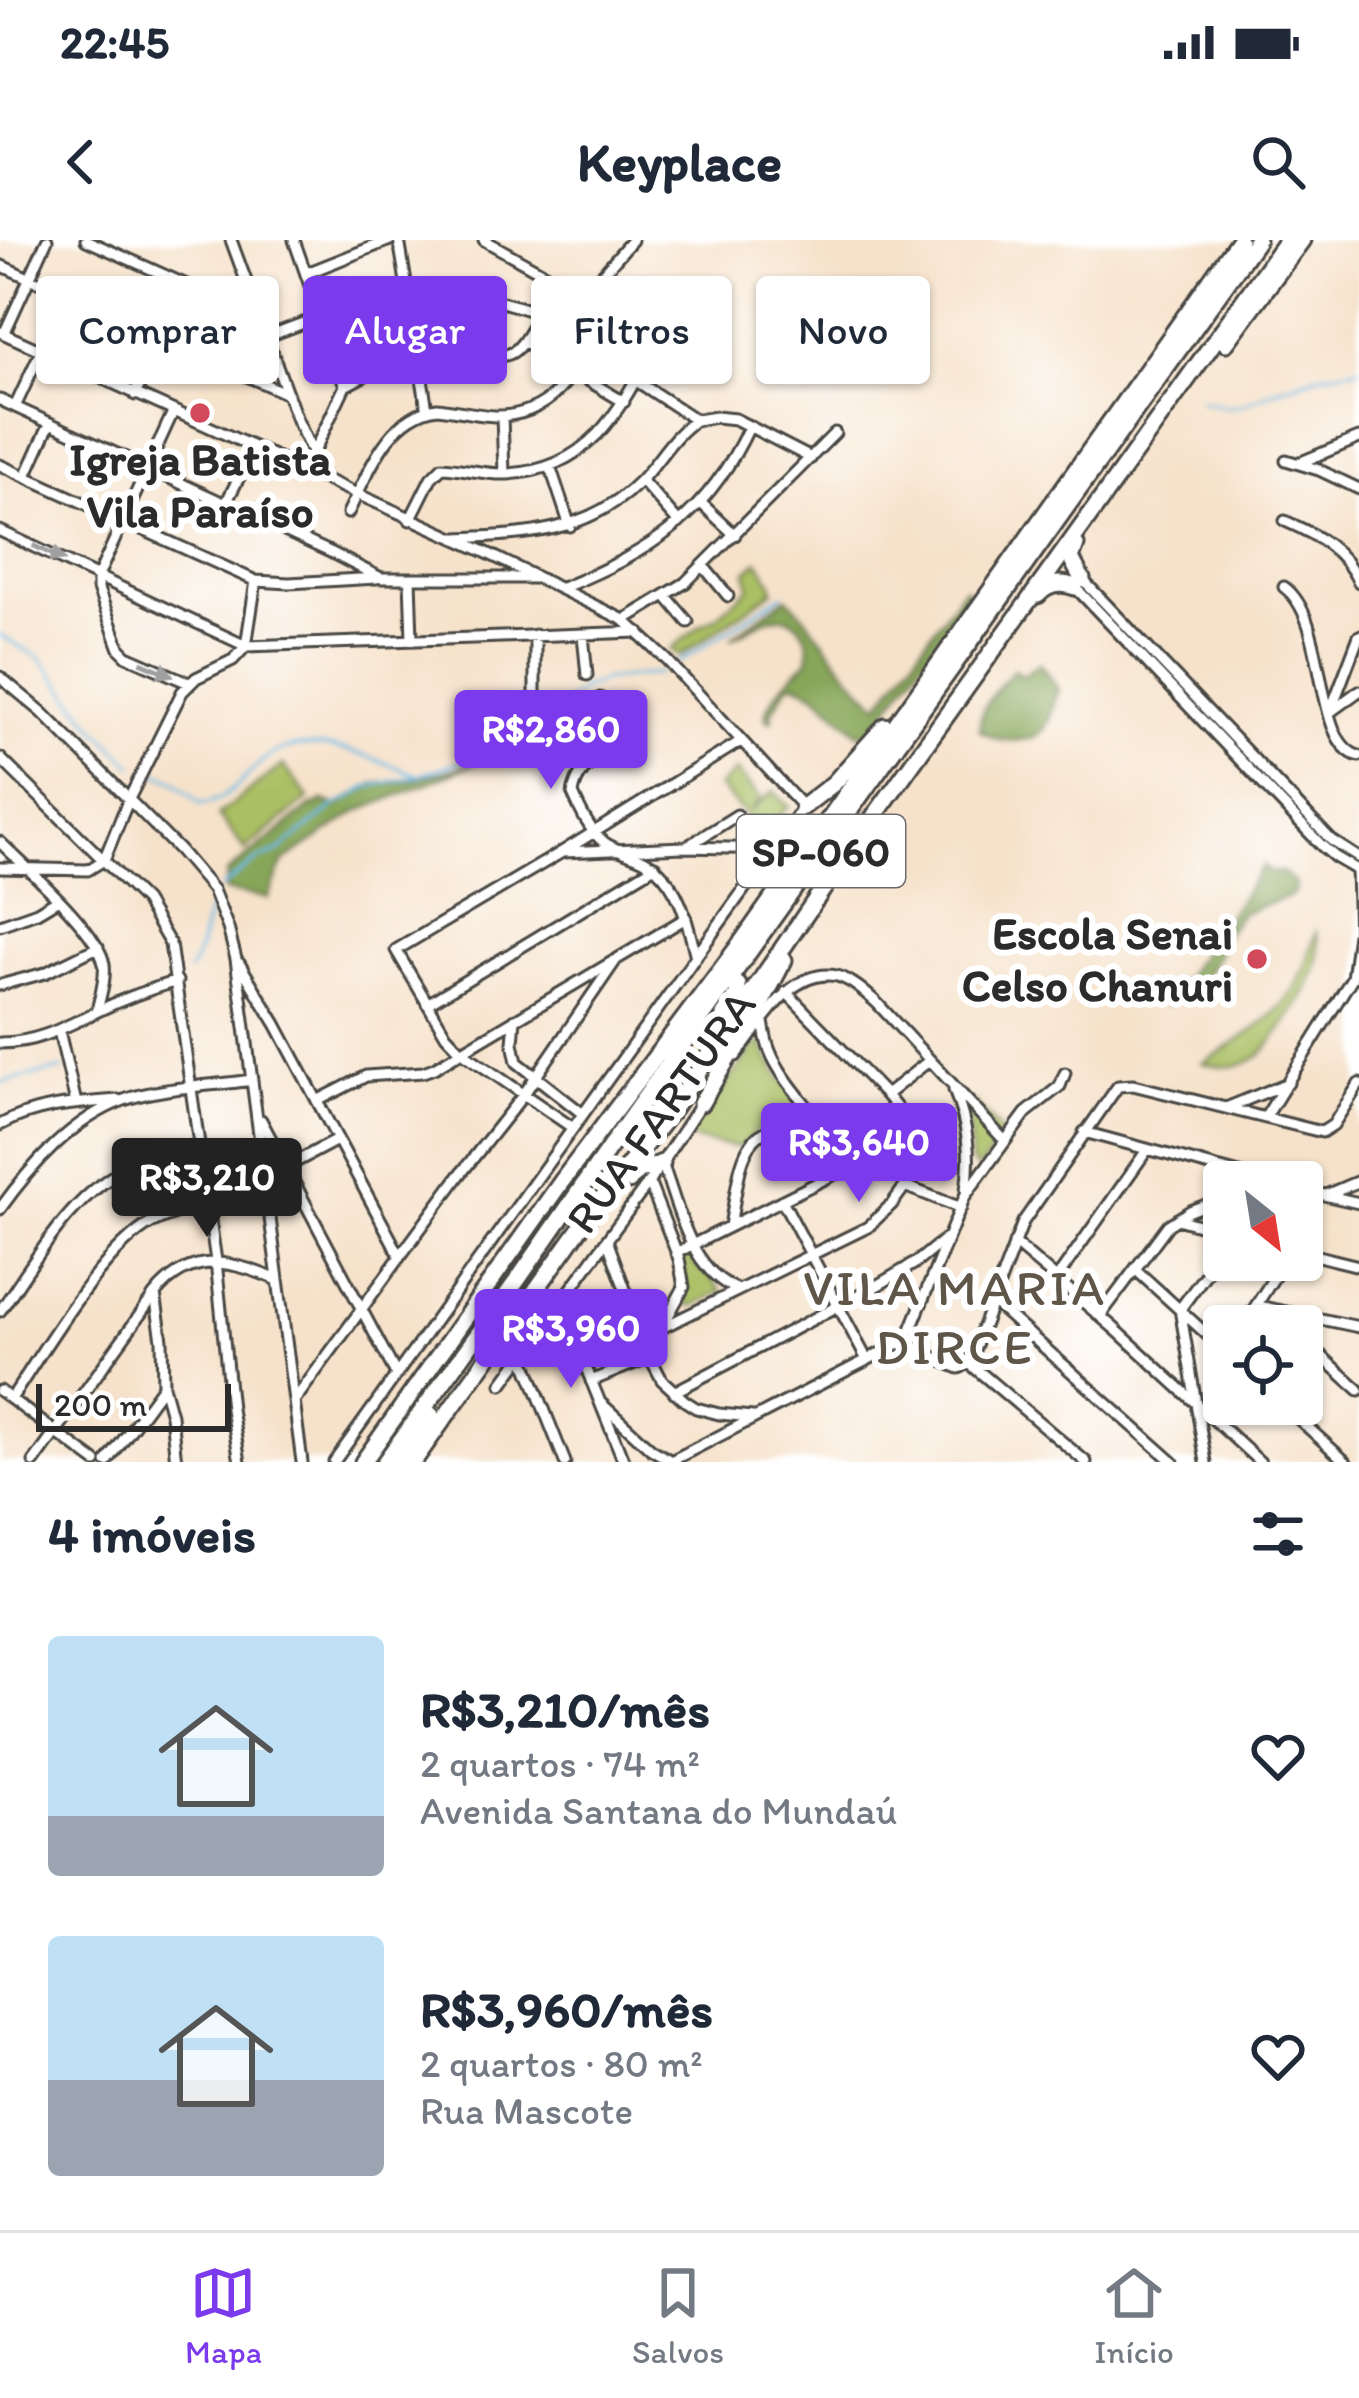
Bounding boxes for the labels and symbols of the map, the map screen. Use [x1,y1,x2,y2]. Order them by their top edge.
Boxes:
marker: Igreja Batista Vila Paraíso [187,400,213,426]
place label: Igreja Batista Vila Paraíso [69,432,331,538]
one-way arrow [32,544,67,564]
one-way arrow [139,659,174,679]
pin: R$2,860 [440,690,662,792]
road number: SP-060 [737,815,905,887]
place label: Escola Senai Celso Chanuri [962,906,1233,1012]
marker: Escola Senai Celso Chanuri [1244,946,1270,972]
street label: RUA FARTURA [554,979,766,1243]
pin: R$3,640 [748,1103,970,1205]
pin: R$3,210 [96,1138,318,1240]
north arrow [1203,1161,1323,1281]
district label: VILA MARIA DIRCE [803,1257,1107,1377]
pin: R$3,960 [460,1289,682,1391]
scale bar [36,1378,231,1431]

